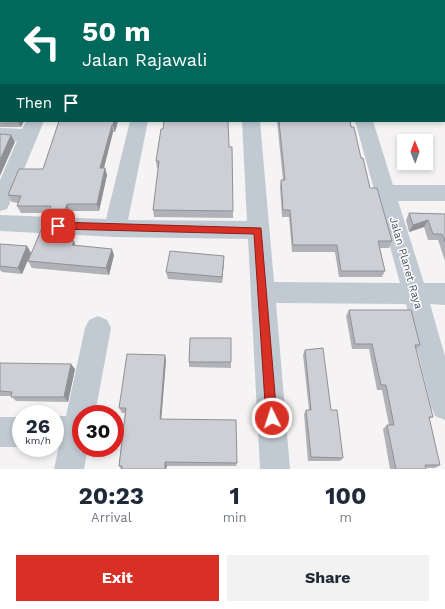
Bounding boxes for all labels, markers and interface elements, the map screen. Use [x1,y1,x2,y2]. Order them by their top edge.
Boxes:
text: 50 m [82,15,151,48]
icon: left [16,16,68,68]
text: Jalan Rajawali [82,49,207,70]
icon: arrive [60,92,82,114]
text: Then [16,94,52,112]
north arrow [397,134,433,170]
map controls [397,134,433,170]
pin [41,209,75,243]
icon: arrive [47,215,69,237]
street label: Jalan Planet Raya [387,216,425,310]
position arrow [251,397,293,439]
speed limit sign: 30 [72,405,124,457]
text: 26 [26,414,50,438]
text: km/h [25,435,51,446]
text: 20:23 [79,482,144,510]
text: 1 [229,482,240,510]
text: 100 [325,482,366,510]
text: Arrival [91,510,132,525]
text: min [223,510,247,525]
text: m [340,510,352,525]
button: Exit [16,555,219,601]
button: Share [227,555,429,601]

